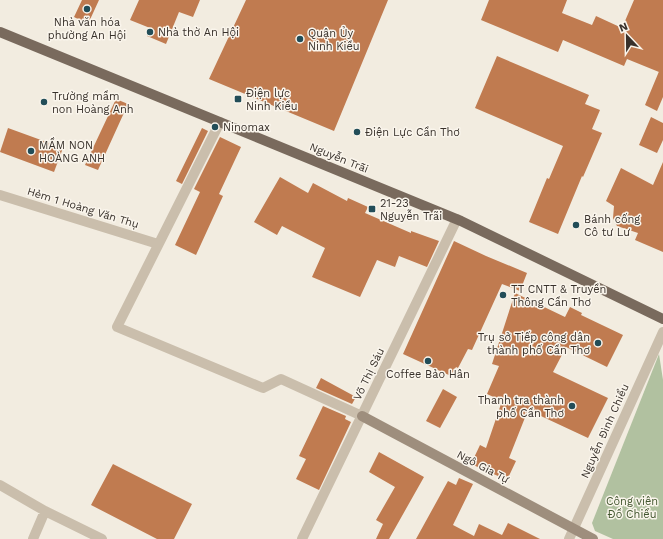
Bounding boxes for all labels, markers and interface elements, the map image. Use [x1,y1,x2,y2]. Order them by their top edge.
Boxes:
marker: Nhà văn hóa phường An Hội [82,4,92,14]
place label: Nhà văn hóa phường An Hội [48,16,126,42]
north arrow [607,16,647,56]
text: N [617,20,630,35]
place label: Nhà thờ An Hội [158,26,239,39]
place label: Quận Ủy Ninh Kiều [308,26,360,53]
marker: Nhà thờ An Hội [145,27,155,37]
marker: Quận Ủy Ninh Kiều [295,34,305,44]
place label: Điện lực Ninh Kiều [246,87,298,113]
place label: Trường mầm non Hoàng Anh [52,90,134,116]
marker: Điện lực Ninh Kiều [233,94,243,104]
marker: Trường mầm non Hoàng Anh [39,97,49,107]
place label: Ninomax [223,121,270,134]
marker: Ninomax [210,122,220,132]
place label: Điện Lực Cần Thơ [365,126,460,139]
marker: Điện Lực Cần Thơ [352,127,362,137]
place label: MẦM NON HOÀNG ANH [39,137,105,165]
street label: Nguyễn Trãi [308,139,371,176]
marker: MẦM NON HOÀNG ANH [26,146,36,156]
street label: Hẻm 1 Hoàng Văn Thụ [26,185,140,231]
place label: 21-23 Nguyễn Trãi [380,197,442,223]
marker: 21-23 Nguyễn Trãi [367,204,377,214]
place label: Bánh cống Cô tư Lư [584,213,640,239]
marker: Bánh cống Cô tư Lư [571,220,581,230]
place label: TT CNTT & Truyền Thông Cần Thơ [511,283,606,309]
marker: TT CNTT & Truyền Thông Cần Thơ [498,290,508,300]
place label: Trụ sở Tiếp công dân thành phố Cần Thơ [478,331,590,357]
marker: Trụ sở Tiếp công dân thành phố Cần Thơ [593,338,603,348]
street label: Võ Thị Sáu [351,346,387,402]
marker: Coffee Bảo Hân [423,356,433,366]
place label: Coffee Bảo Hân [386,368,470,381]
street label: Nguyễn Đình Chiểu [577,381,632,480]
place label: Thanh tra thành phố Cần Thơ [478,394,564,420]
marker: Thanh tra thành phố Cần Thơ [567,401,577,411]
street label: Ngô Gia Tự [455,448,511,486]
park label: Công viên Đồ Chiểu [606,495,658,521]

